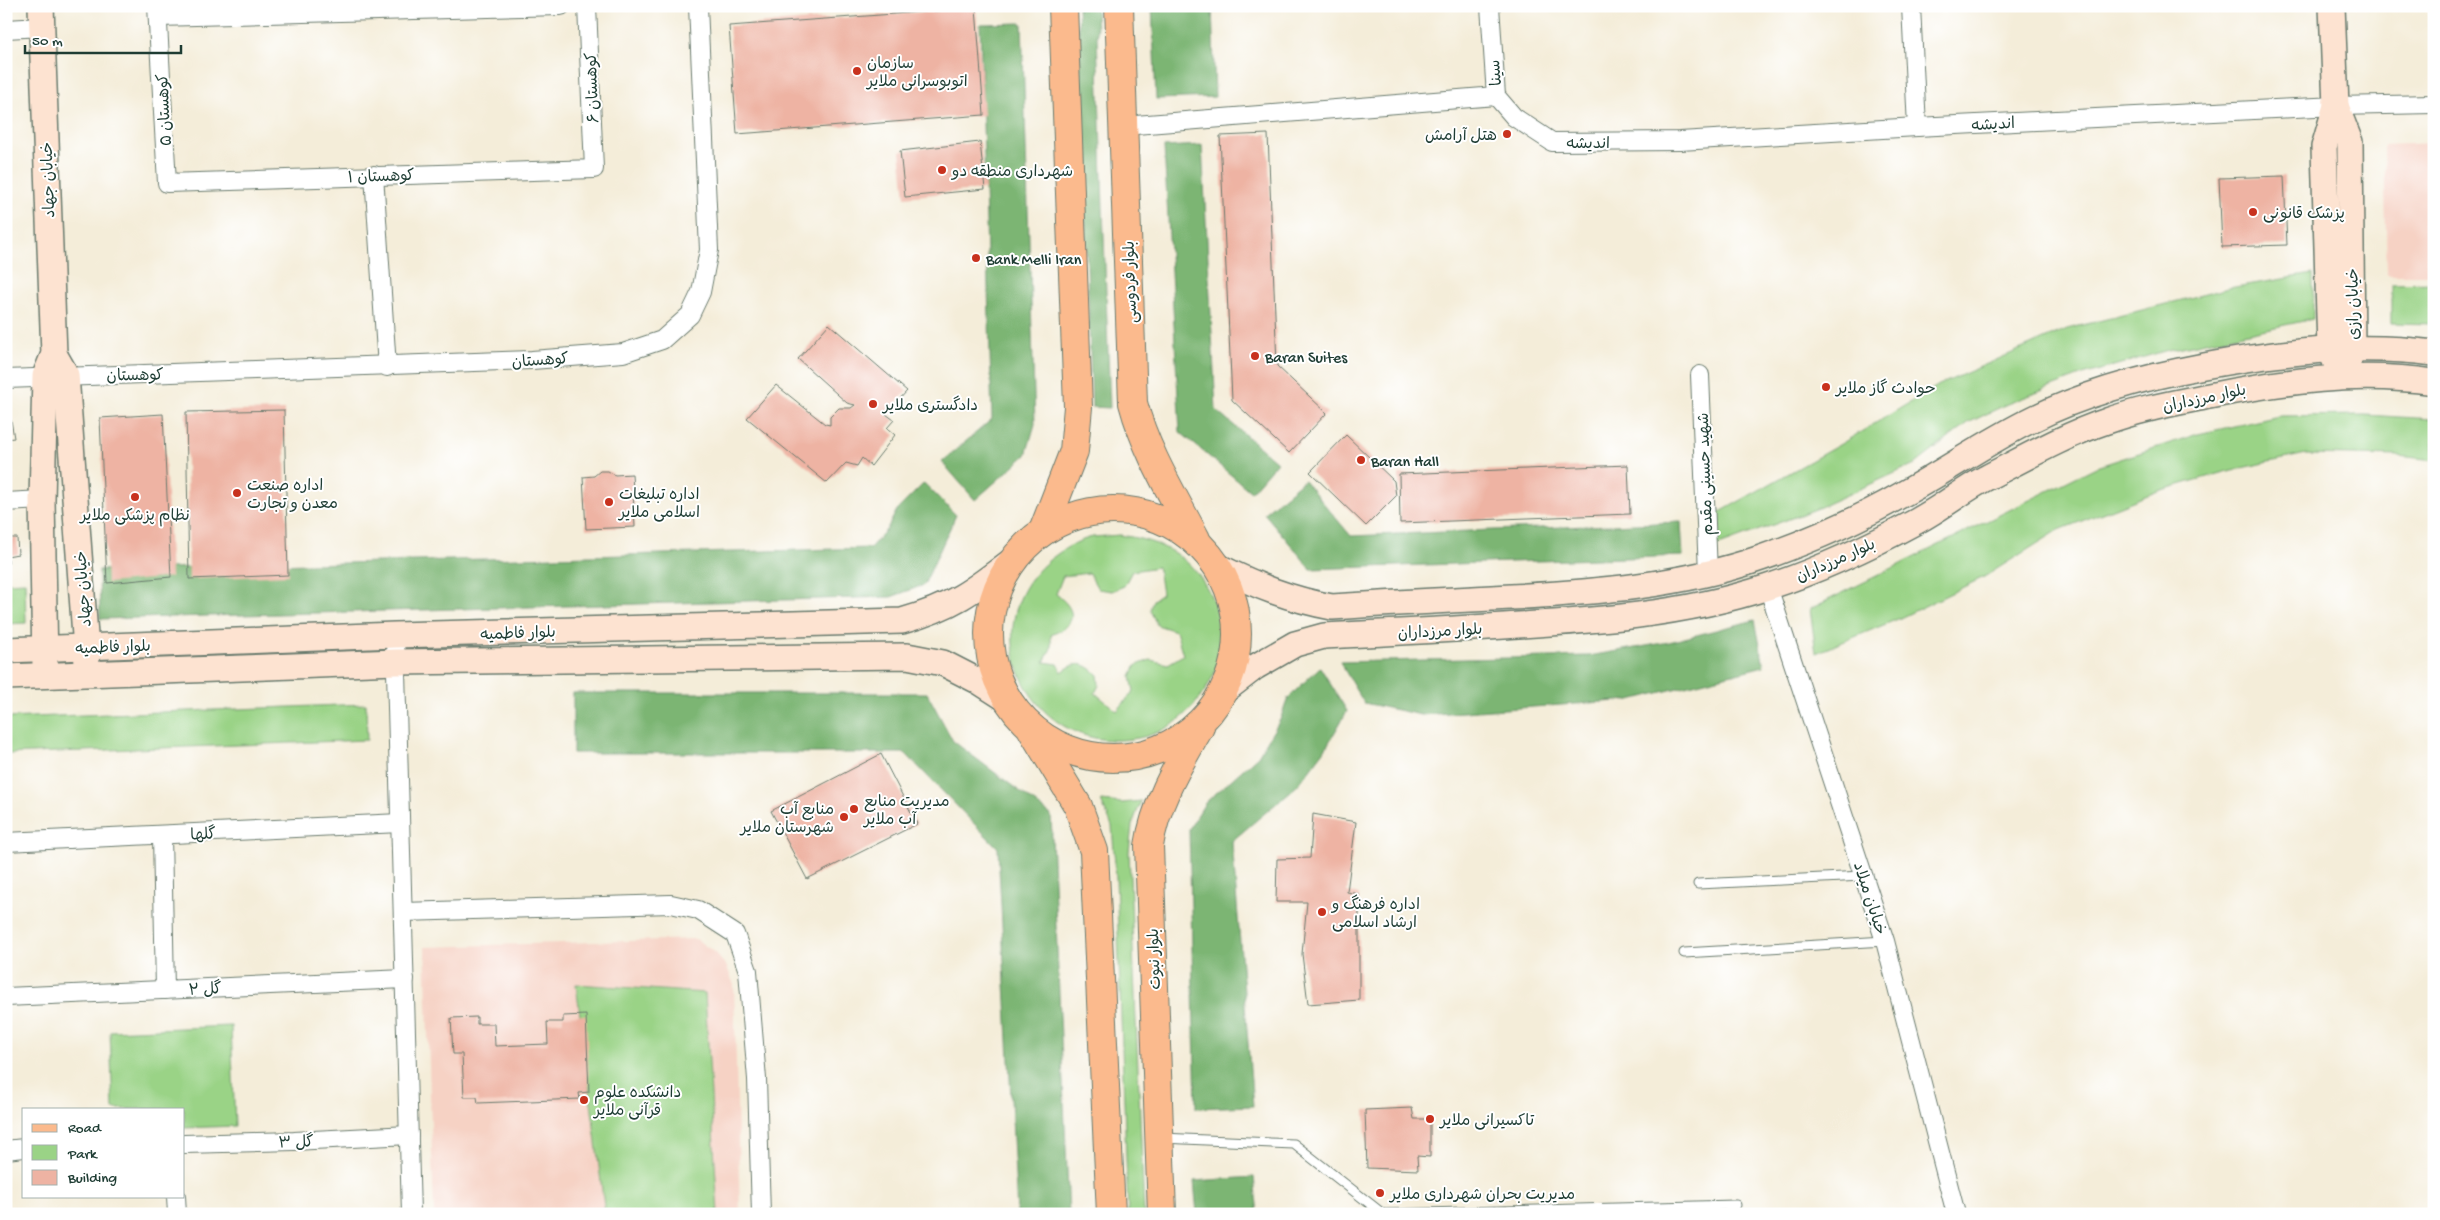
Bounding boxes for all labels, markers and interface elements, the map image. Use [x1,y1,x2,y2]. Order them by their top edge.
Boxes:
scale bar [25,22,181,54]
text: 50 m [32,33,63,51]
street label: کوهستان ۶ [584,52,605,124]
place label: سازمان اتوبوسرانی ملایر [865,56,968,93]
street label: سینا [1487,59,1508,87]
marker: سازمان اتوبوسرانی ملایر [851,65,863,77]
street label: کوهستان ۵ [155,73,178,146]
street label: اندیشه [1971,116,2016,137]
place label: هتل آرامش [1425,127,1497,147]
marker: هتل آرامش [1501,128,1513,140]
street label: اندیشه [1566,136,1610,155]
street label: خیابان جهاد [40,142,61,218]
marker: شهرداری منطقه دو [936,164,948,176]
place label: شهرداری منطقه دو [950,164,1073,183]
street label: کوهستان ۱ [347,168,415,189]
marker: پزشک قانونی [2247,206,2259,218]
place label: پزشک قانونی [2263,206,2345,225]
street label: بلوار فردوسی [1122,240,1143,323]
marker: Bank Melli Iran [970,252,982,264]
place label: Bank Melli Iran [985,252,1082,271]
street label: خیابان رازی [2345,268,2366,340]
marker: Baran Suites [1249,350,1261,362]
place label: Baran Suites [1264,350,1348,369]
street label: کوهستان [511,351,570,374]
street label: کوهستان [106,367,164,387]
place label: حوادث گاز ملایر [1834,378,1936,400]
marker: حوادث گاز ملایر [1820,381,1832,393]
street label: بلوار مرزداران [2161,382,2248,419]
place label: دادگستری ملایر [881,395,978,417]
marker: دادگستری ملایر [867,398,879,410]
street label: شهید حسینی مقدم [1696,412,1719,536]
marker: Baran Hall [1355,454,1367,466]
place label: Baran Hall [1370,454,1439,473]
place label: اداره صنعت معدن و تجارت [247,478,338,515]
marker: اداره صنعت معدن و تجارت [231,487,243,499]
place label: اداره تبلیغات اسلامی ملایر [617,487,700,524]
marker: نظام پزشکی ملایر [129,491,141,503]
marker: اداره تبلیغات اسلامی ملایر [603,496,615,508]
place label: نظام پزشکی ملایر [78,508,190,527]
street label: بلوار مرزداران [1794,536,1879,588]
street label: خیابان جهاد [73,550,98,627]
street label: بلوار مرزداران [1397,622,1483,645]
street label: بلوار فاطمیه [480,625,556,646]
street label: بلوار فاطمیه [75,639,151,660]
place label: مدیریت منابع آب ملایر [862,794,950,831]
place label: منابع آب شهرستان ملایر [739,801,834,839]
marker: مدیریت منابع آب ملایر [848,803,860,815]
marker: منابع آب شهرستان ملایر [838,811,850,823]
street label: گلها [190,823,217,847]
street label: خیابان میلاد [1847,860,1888,938]
place label: اداره فرهنگ و ارشاد اسلامی [1330,894,1420,934]
marker: اداره فرهنگ و ارشاد اسلامی [1316,906,1328,918]
street label: بلوار نبوت [1146,928,1167,990]
street label: گل ۲ [188,978,222,1002]
place label: دانشکده علوم قرآنی ملایر [592,1085,681,1122]
marker: دانشکده علوم قرآنی ملایر [578,1094,590,1106]
legend [22,1108,185,1198]
marker: تاکسیرانی ملایر [1424,1113,1436,1125]
place label: تاکسیرانی ملایر [1438,1113,1535,1132]
text: Road [68,1120,102,1138]
street label: گل ۳ [278,1131,314,1155]
text: Park [67,1146,98,1164]
text: Building [67,1170,117,1188]
marker: مدیریت بحران شهرداری ملایر [1374,1187,1386,1199]
place label: مدیریت بحران شهرداری ملایر [1388,1187,1575,1206]

